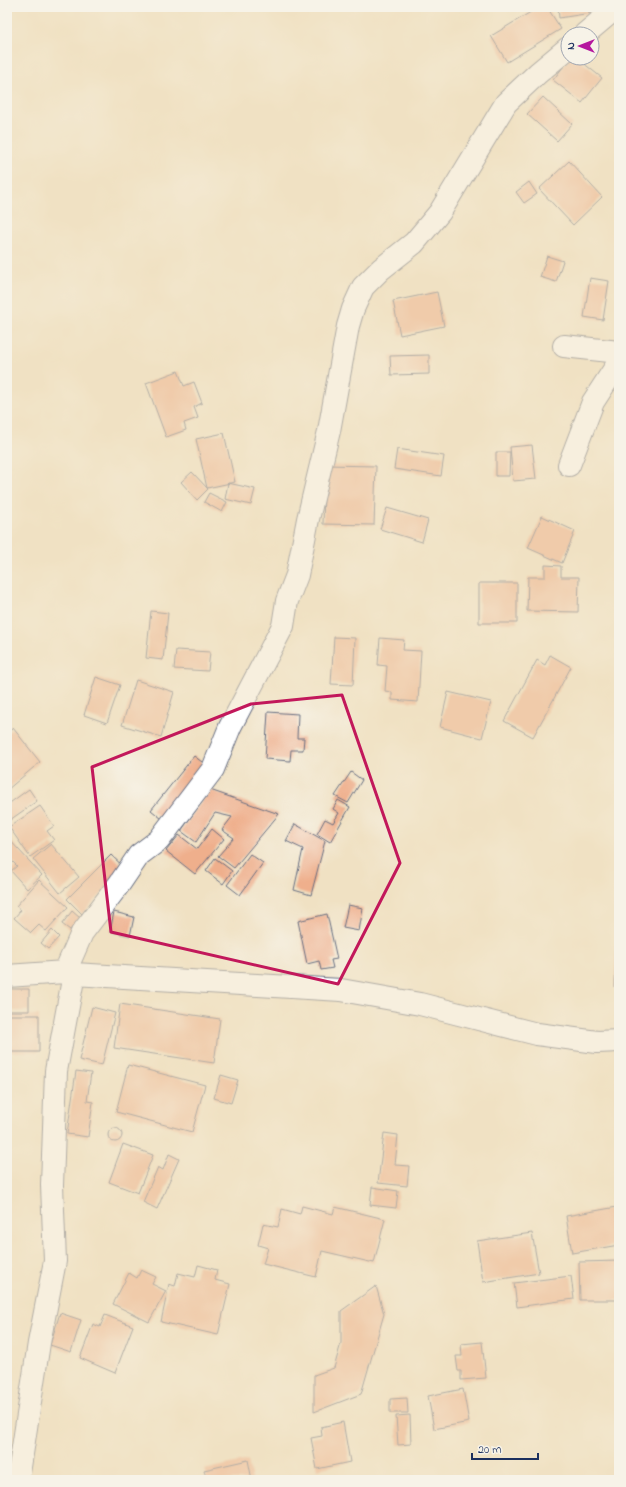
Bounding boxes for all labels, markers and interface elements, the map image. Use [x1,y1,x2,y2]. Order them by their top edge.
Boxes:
north arrow [560,26,600,66]
text: N [563,42,579,50]
scale bar [472,1435,538,1461]
text: 20 m [478,1441,501,1459]

